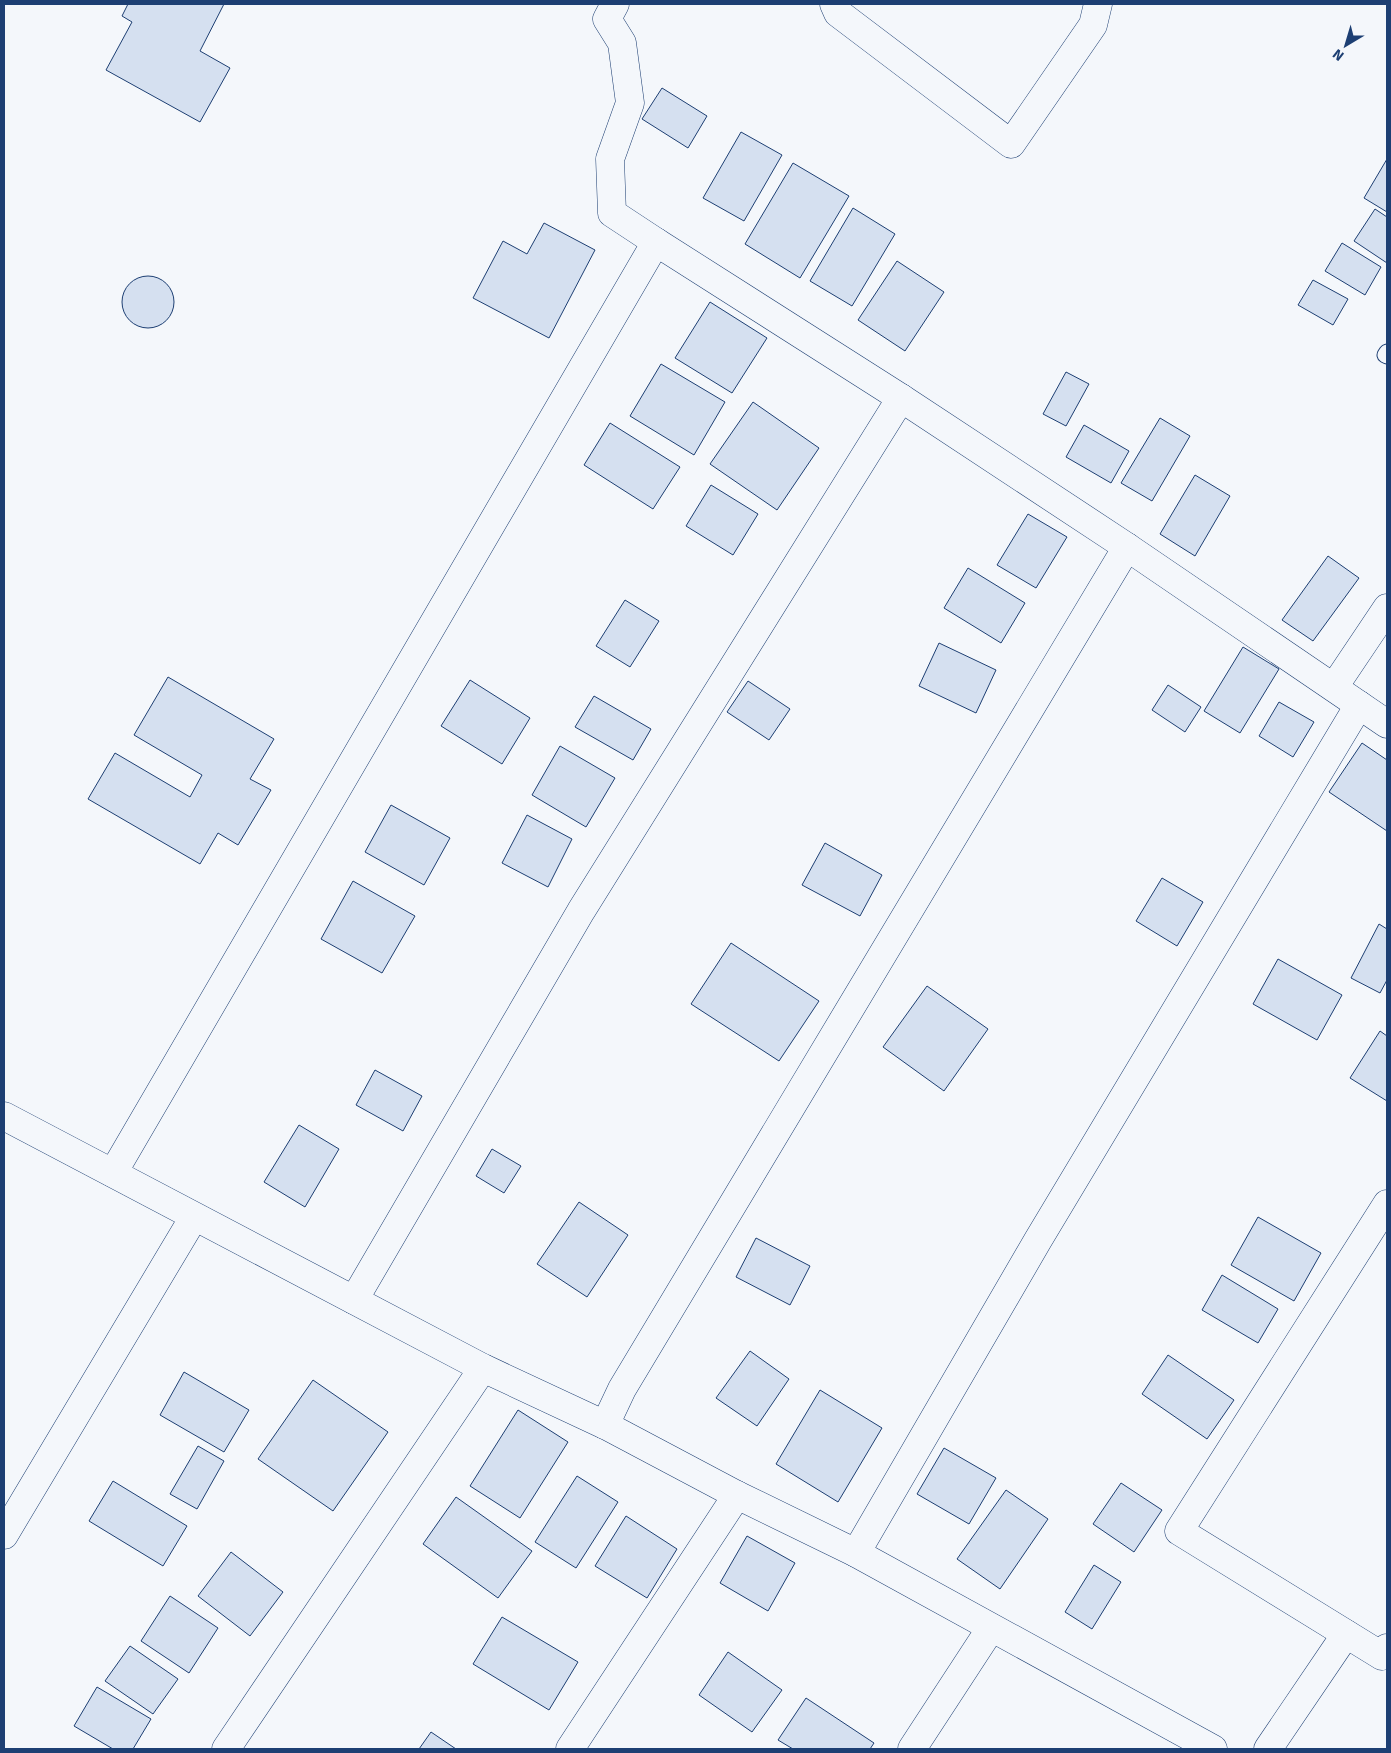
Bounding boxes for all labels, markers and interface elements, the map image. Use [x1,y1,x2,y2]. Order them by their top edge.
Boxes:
north arrow [1321,20,1371,70]
text: N [1329,45,1347,65]

